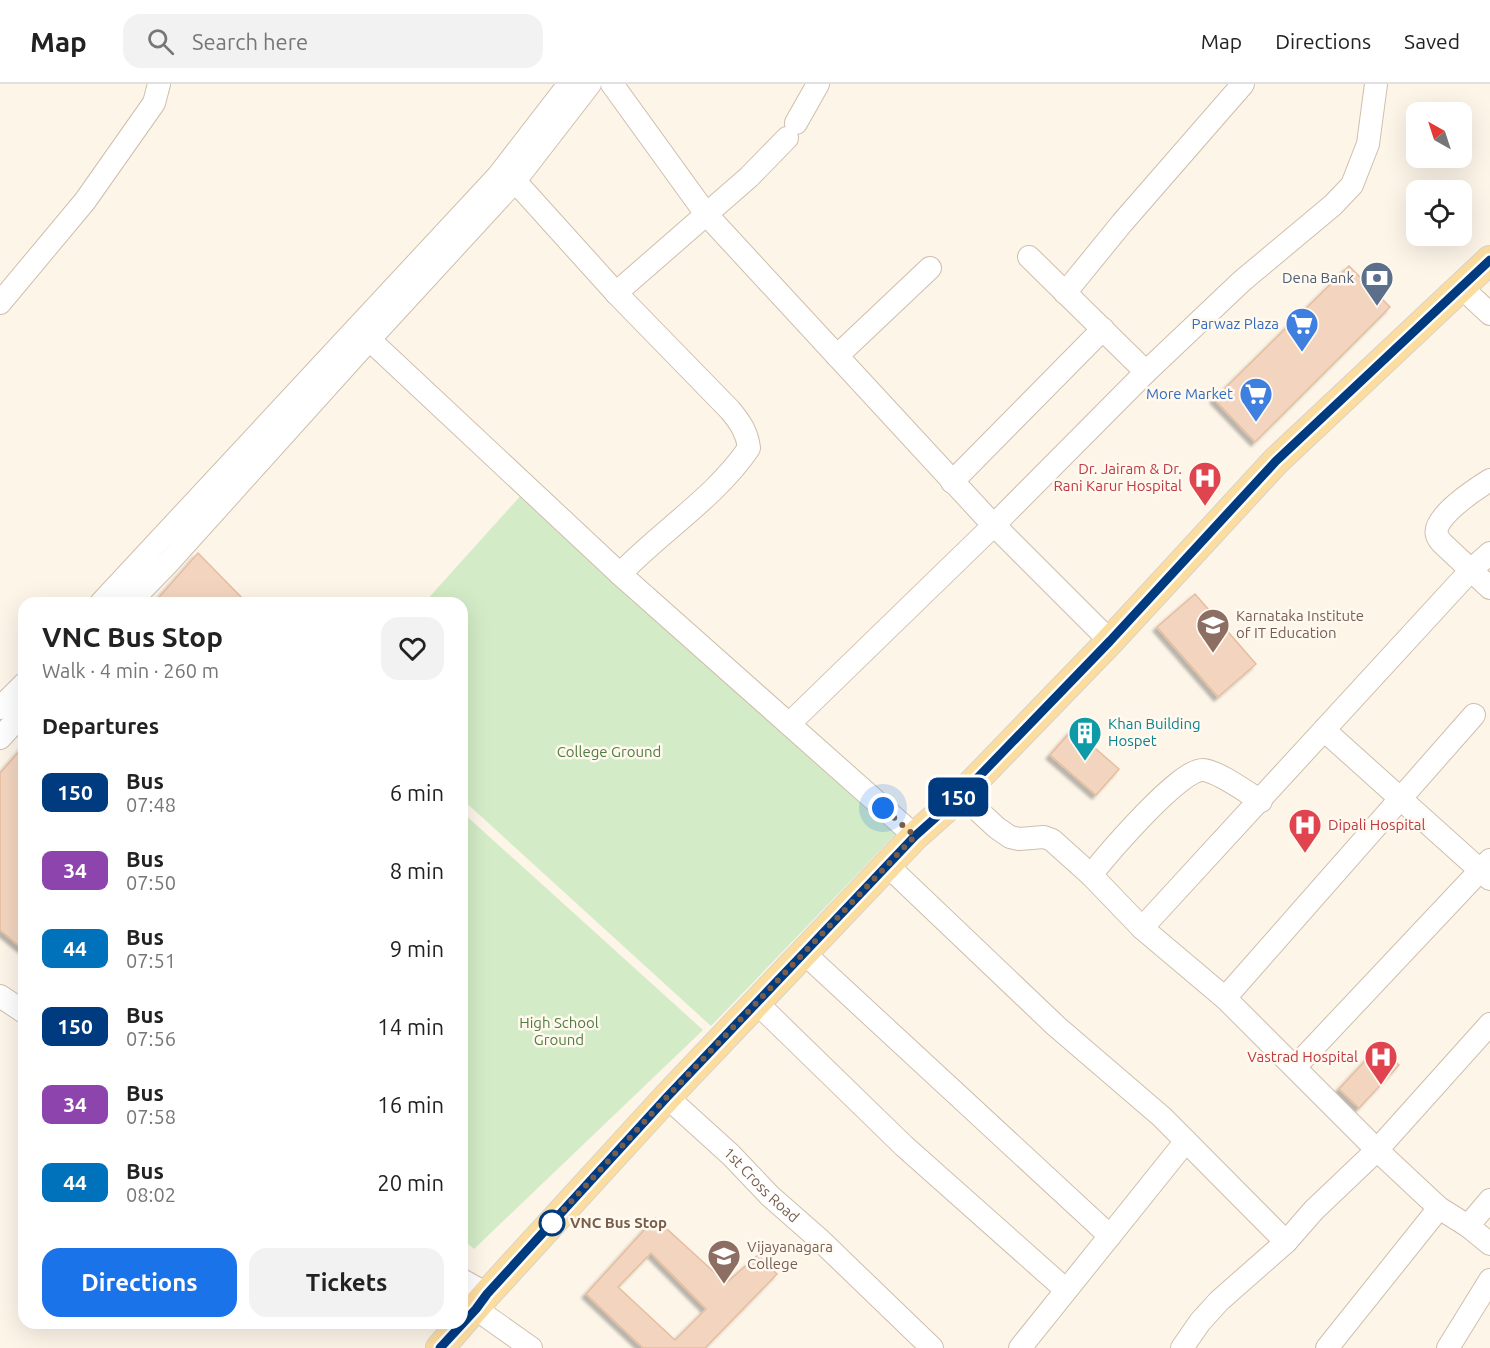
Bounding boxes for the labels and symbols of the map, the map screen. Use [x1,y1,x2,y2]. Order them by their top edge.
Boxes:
north arrow [1406,102,1472,168]
bank icon: Dena Bank [1359,260,1395,307]
place label: Dena Bank [1282,269,1354,286]
supermarket icon: Parwaz Plaza [1284,306,1320,353]
place label: Parwaz Plaza [1192,315,1279,332]
supermarket icon: More Market [1238,376,1274,423]
place label: More Market [1146,385,1233,402]
place label: Dr. Jairam & Dr. Rani Karur Hospital [1053,460,1182,494]
hospital icon: Dr. Jairam & Dr. Rani Karur Hospital [1187,460,1223,507]
school or university icon: Karnataka Institute of IT Education [1195,607,1231,654]
place label: Karnataka Institute of IT Education [1236,607,1364,641]
building icon: Khan Building Hospet [1067,715,1103,762]
place label: Khan Building Hospet [1108,715,1201,749]
park label: College Ground [557,743,661,760]
line badge: 150 [924,778,992,816]
your location [868,793,898,823]
hospital icon: Dipali Hospital [1287,807,1323,854]
place label: Dipali Hospital [1328,816,1425,833]
park label: High School Ground [519,1014,599,1048]
hospital icon: Vastrad Hospital [1363,1039,1399,1086]
place label: Vastrad Hospital [1247,1048,1358,1065]
street label: 1st Cross Road [721,1144,803,1225]
marker: VNC Bus Stop [539,1210,565,1236]
place label: VNC Bus Stop [570,1214,667,1231]
school or university icon: Vijayanagara College [706,1238,742,1285]
place label: Vijayanagara College [747,1238,833,1272]

